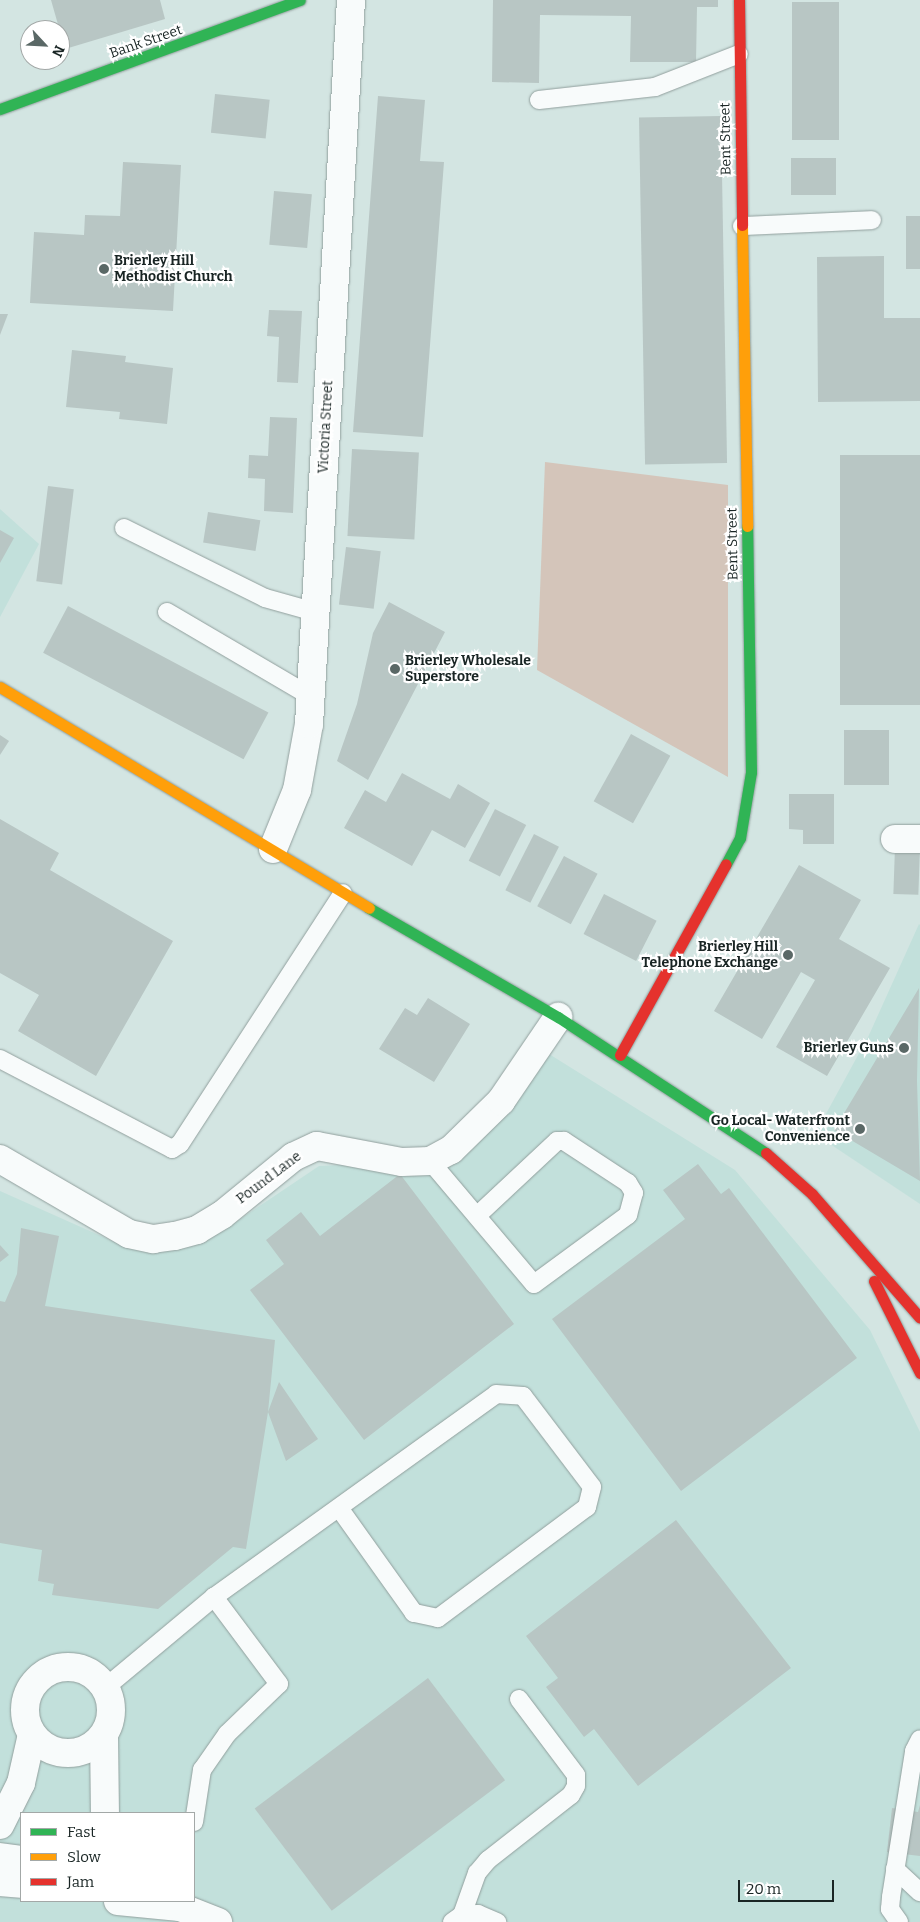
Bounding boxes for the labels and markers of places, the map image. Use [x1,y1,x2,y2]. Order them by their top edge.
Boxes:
place label: Brierley Hill Methodist Church [114,253,233,286]
marker: Brierley Hill Methodist Church [98,263,110,275]
place label: Brierley Wholesale Superstore [405,653,531,686]
marker: Brierley Wholesale Superstore [389,663,401,675]
place label: Brierley Hill Telephone Exchange [642,939,778,972]
marker: Brierley Hill Telephone Exchange [782,949,794,961]
place label: Brierley Guns [803,1040,894,1056]
marker: Brierley Guns [898,1042,910,1054]
place label: Go Local- Waterfront Convenience [711,1113,850,1146]
marker: Go Local- Waterfront Convenience [854,1123,866,1135]

